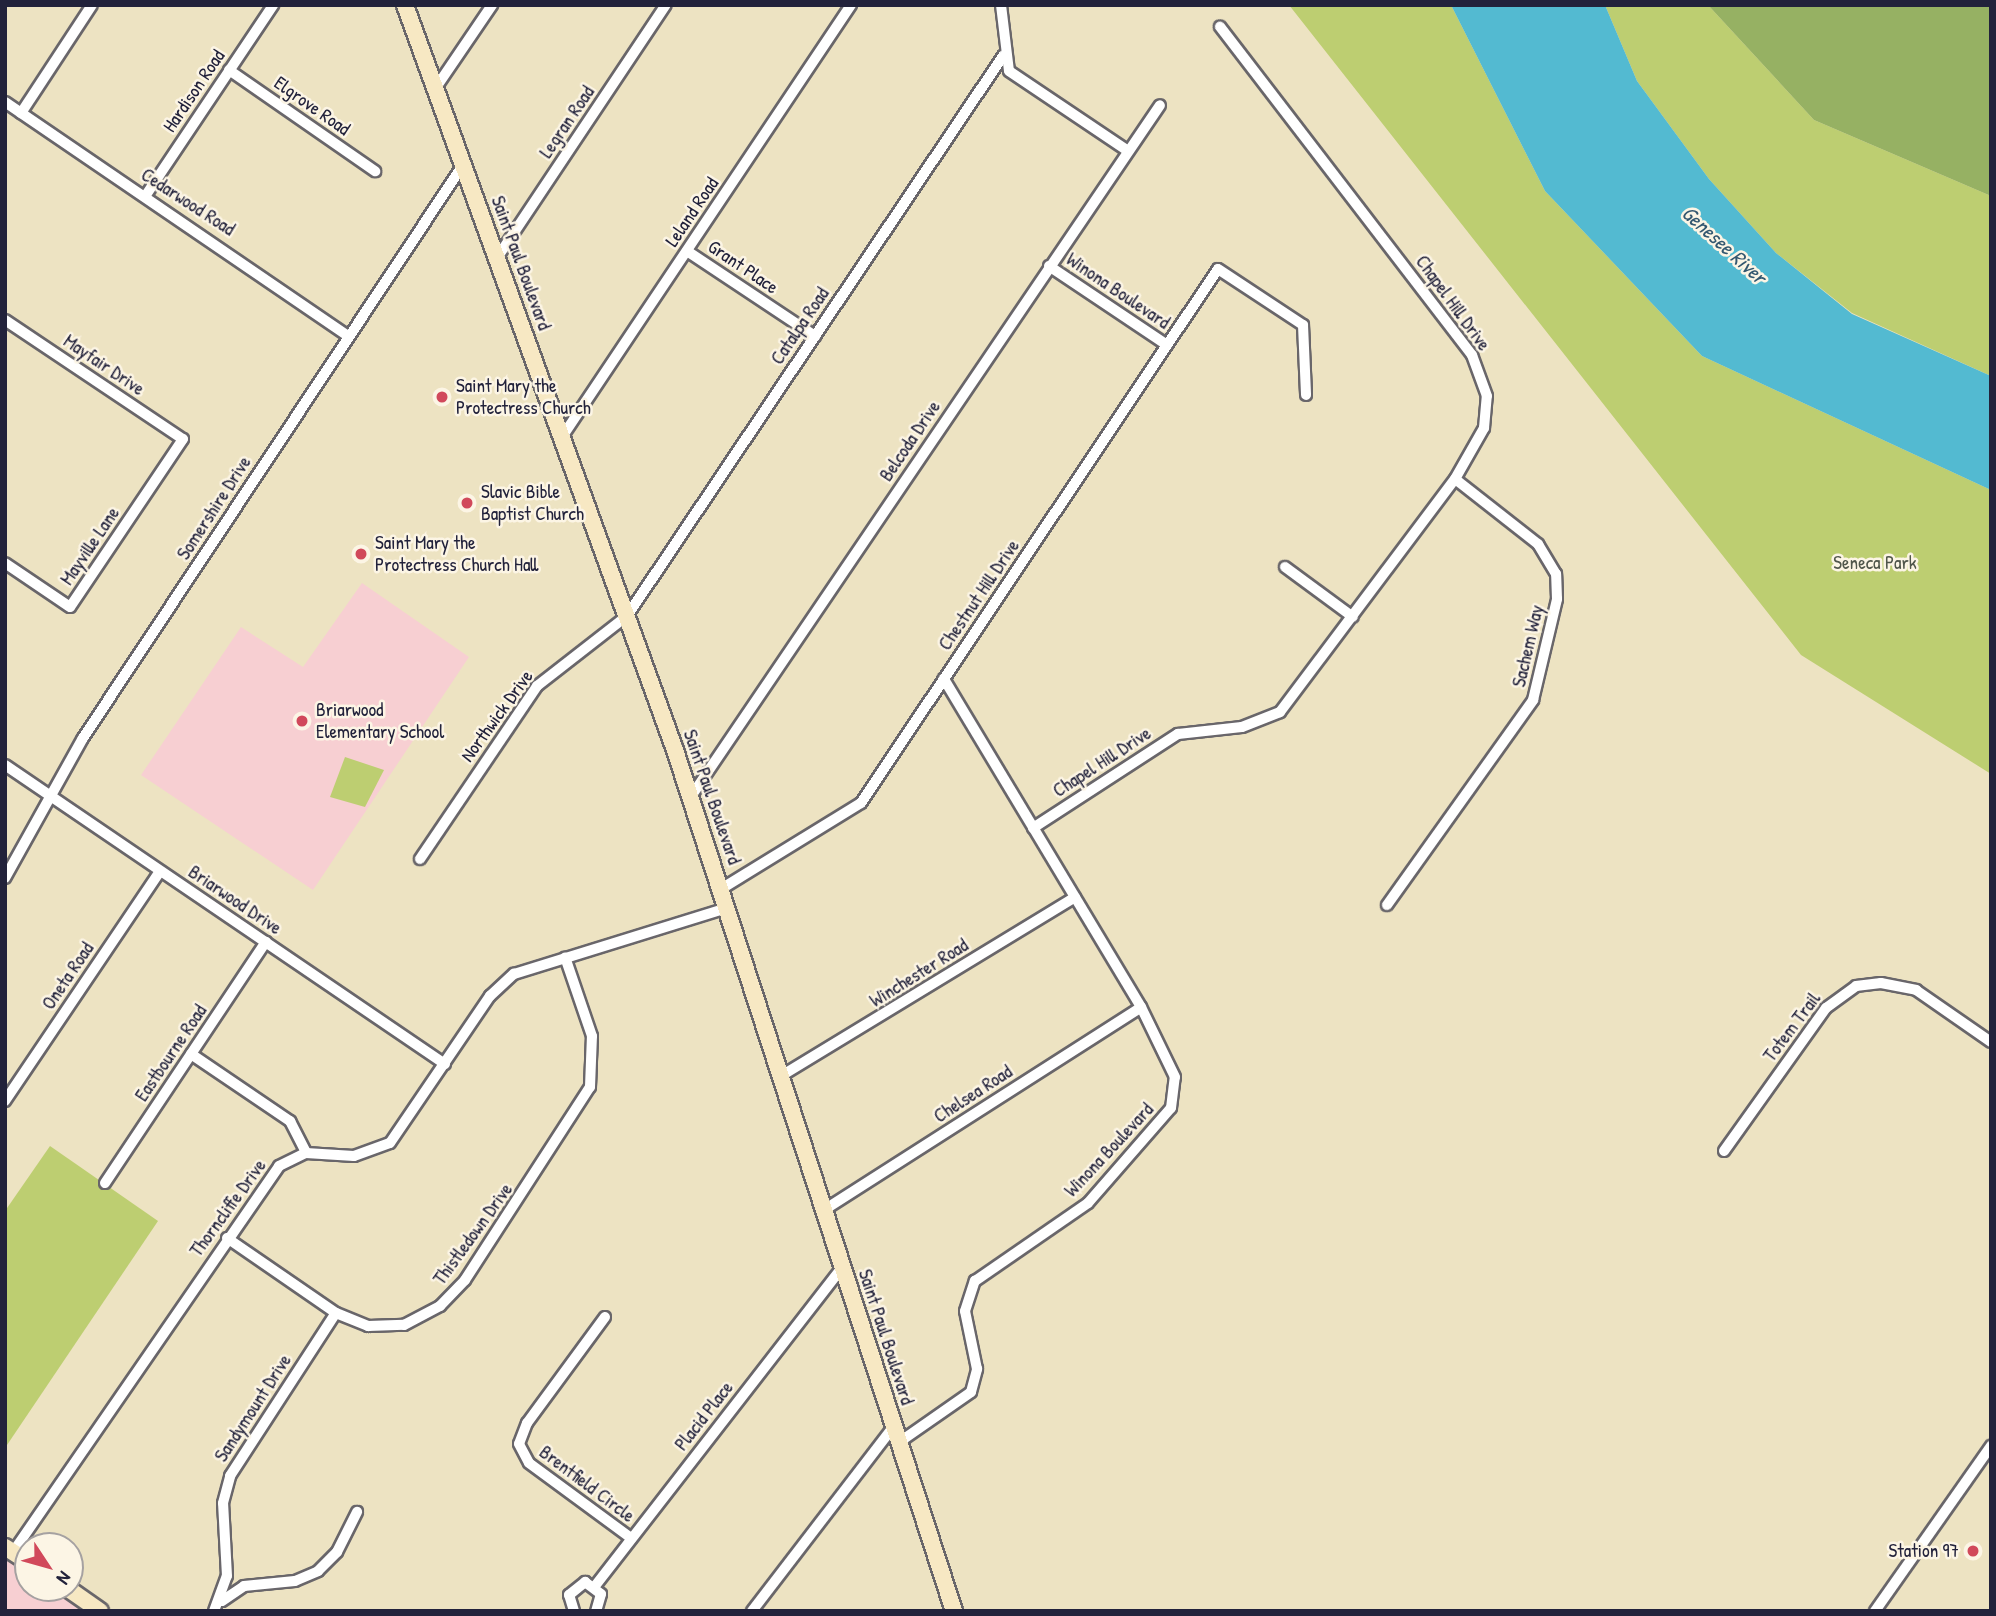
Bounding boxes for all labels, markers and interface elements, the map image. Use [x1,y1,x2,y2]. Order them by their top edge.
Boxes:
street label: Hardison Road [158,45,230,137]
street label: Elgrove Road [270,72,354,140]
street label: Legran Road [535,82,599,162]
street label: Cedarwood Road [137,163,239,241]
street label: Leland Road [661,173,723,251]
street label: Saint Paul Boulevard [486,193,556,333]
water label: Genesee River [1677,201,1771,289]
street label: Grant Place [703,235,783,299]
street label: Winona Boulevard [1062,248,1174,334]
street label: Chapel Hill Drive [1411,251,1495,355]
street label: Catalpa Road [766,283,834,369]
street label: Mayfair Drive [59,330,149,400]
place label: Saint Mary the Protectress Church [456,375,591,419]
marker: Saint Mary the Protectress Church [434,389,450,405]
street label: Belcoda Drive [875,396,945,486]
street label: Somershire Drive [172,452,256,564]
place label: Slavic Bible Baptist Church [481,481,584,525]
marker: Slavic Bible Baptist Church [459,495,475,511]
street label: Mayville Lane [56,503,124,589]
place label: Saint Mary the Protectress Church Hall [375,532,539,576]
street label: Chestnut Hill Drive [934,535,1024,655]
marker: Saint Mary the Protectress Church Hall [353,546,369,562]
park label: Seneca Park [1833,552,1917,574]
street label: Sachem Way [1507,603,1549,689]
street label: Northwick Drive [456,666,538,766]
place label: Briarwood Elementary School [316,699,444,743]
marker: Briarwood Elementary School [294,713,310,729]
street label: Chapel Hill Drive [1049,722,1155,802]
street label: Saint Paul Boulevard [678,727,746,867]
street label: Briarwood Drive [184,860,286,940]
street label: Winchester Road [866,934,972,1012]
street label: Oneta Road [37,938,99,1014]
street label: Totem Trail [1759,988,1825,1066]
street label: Eastbourne Road [130,1000,212,1106]
street label: Chelsea Road [930,1060,1016,1128]
street label: Winona Boulevard [1060,1098,1158,1202]
street label: Thorncliffe Drive [185,1155,271,1261]
street label: Thistledown Drive [428,1179,518,1289]
street label: Saint Paul Boulevard [853,1267,919,1407]
street label: Sandymount Drive [210,1350,296,1466]
street label: Placid Place [670,1377,738,1455]
street label: Brentfield Circle [535,1441,639,1527]
north arrow [14,1532,84,1602]
place label: Station 97 [1889,1540,1959,1562]
marker: Station 97 [1965,1543,1981,1559]
text: N [51,1566,78,1590]

